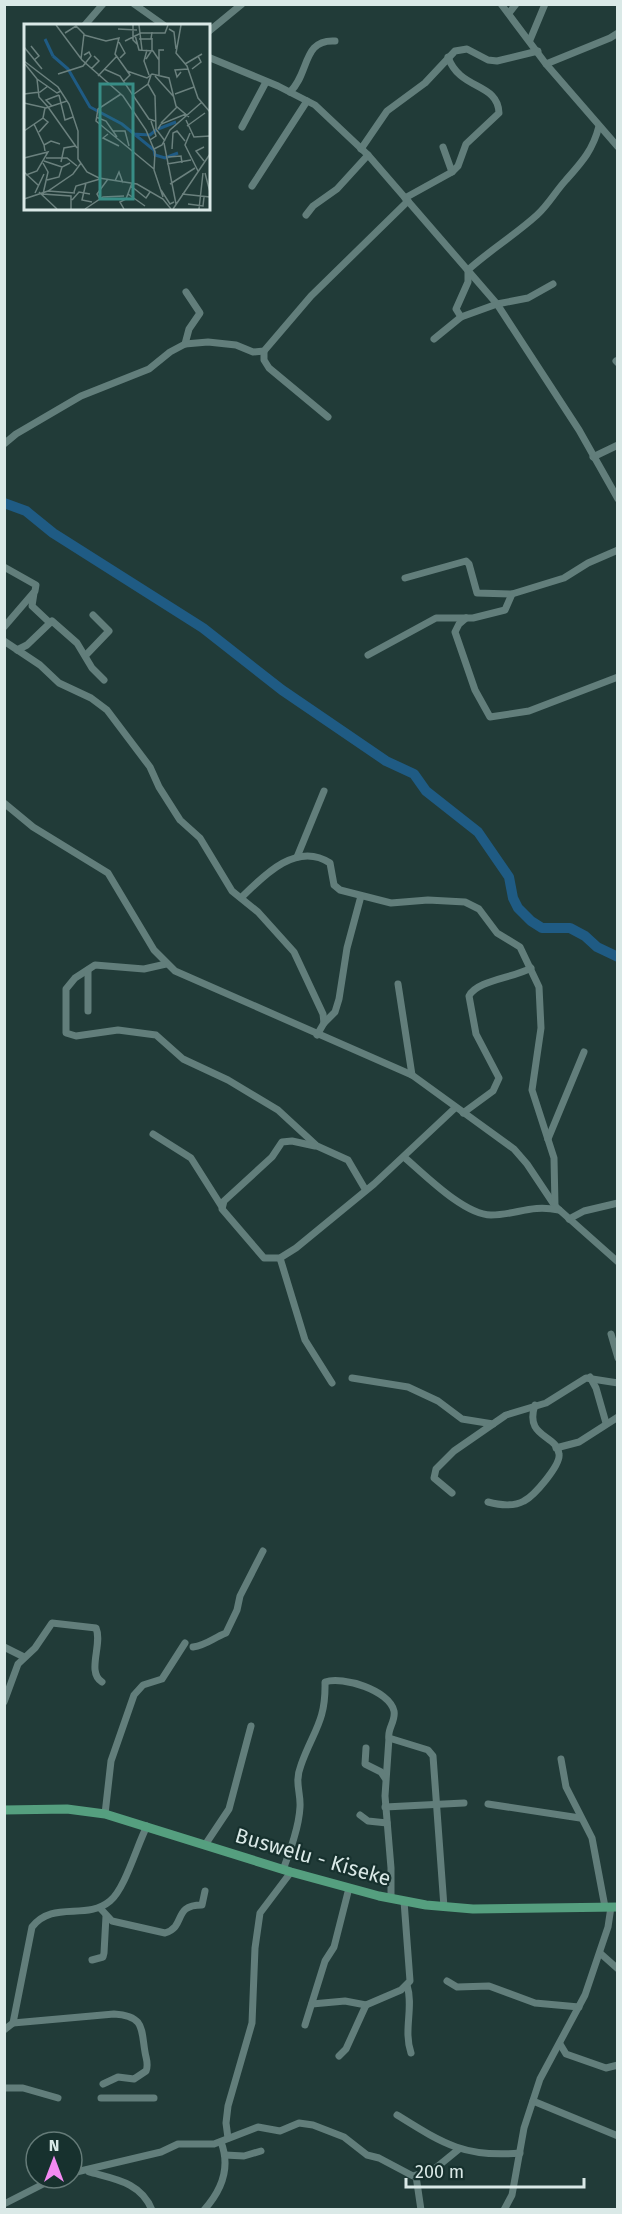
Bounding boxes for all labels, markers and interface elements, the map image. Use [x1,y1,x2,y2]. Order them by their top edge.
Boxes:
inset map [24,24,210,210]
street label: Buswelu - Kiseke [232,1822,394,1892]
north arrow [24,2130,84,2190]
text: N [49,2136,59,2155]
scale bar [406,2151,584,2189]
text: 200 m [415,2161,464,2183]

